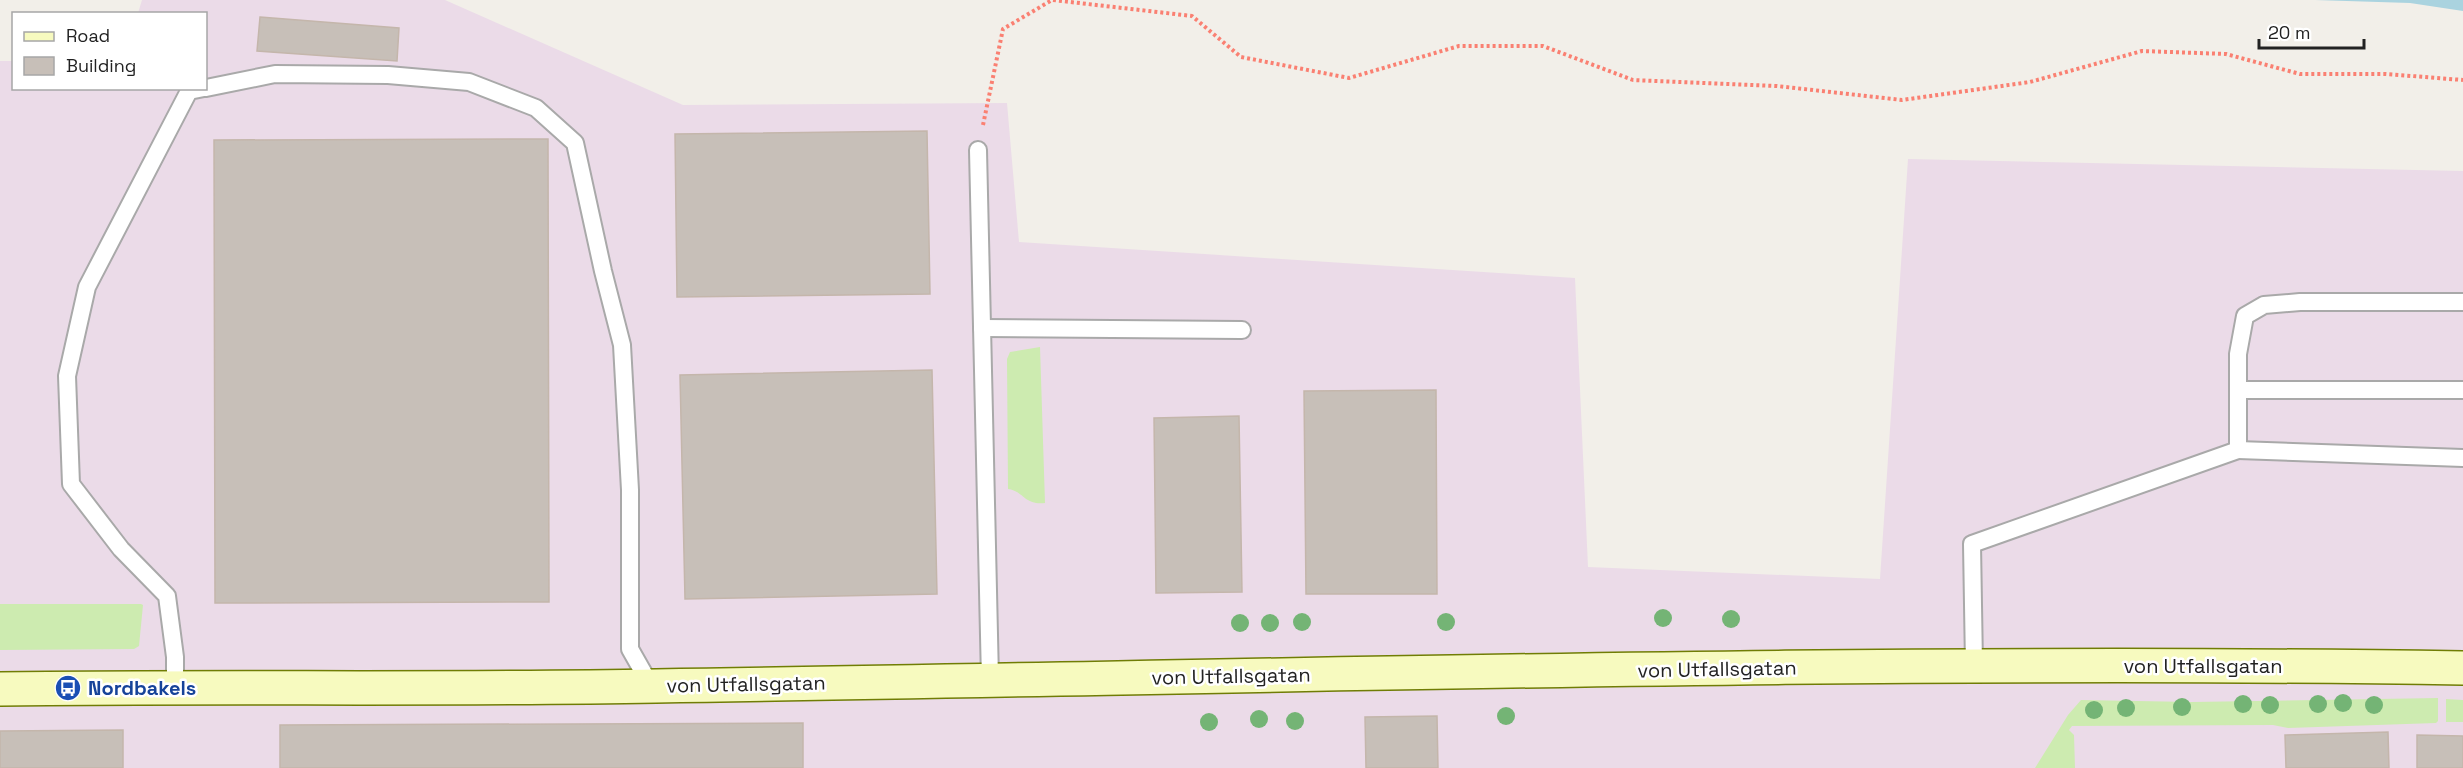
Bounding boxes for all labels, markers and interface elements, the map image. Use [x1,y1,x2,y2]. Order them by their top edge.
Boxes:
legend [12,12,207,90]
scale bar [2259,12,2364,50]
text: 20 m [2268,21,2311,44]
text: Road [66,24,110,47]
text: Building [66,54,136,77]
street label: von Utfallsgatan [2123,653,2283,679]
street label: von Utfallsgatan [1637,655,1797,683]
street label: von Utfallsgatan [1151,662,1311,690]
street label: von Utfallsgatan [666,670,826,698]
bus stop icon: Nordbakels [53,673,83,703]
place label: Nordbakels [88,675,196,701]

